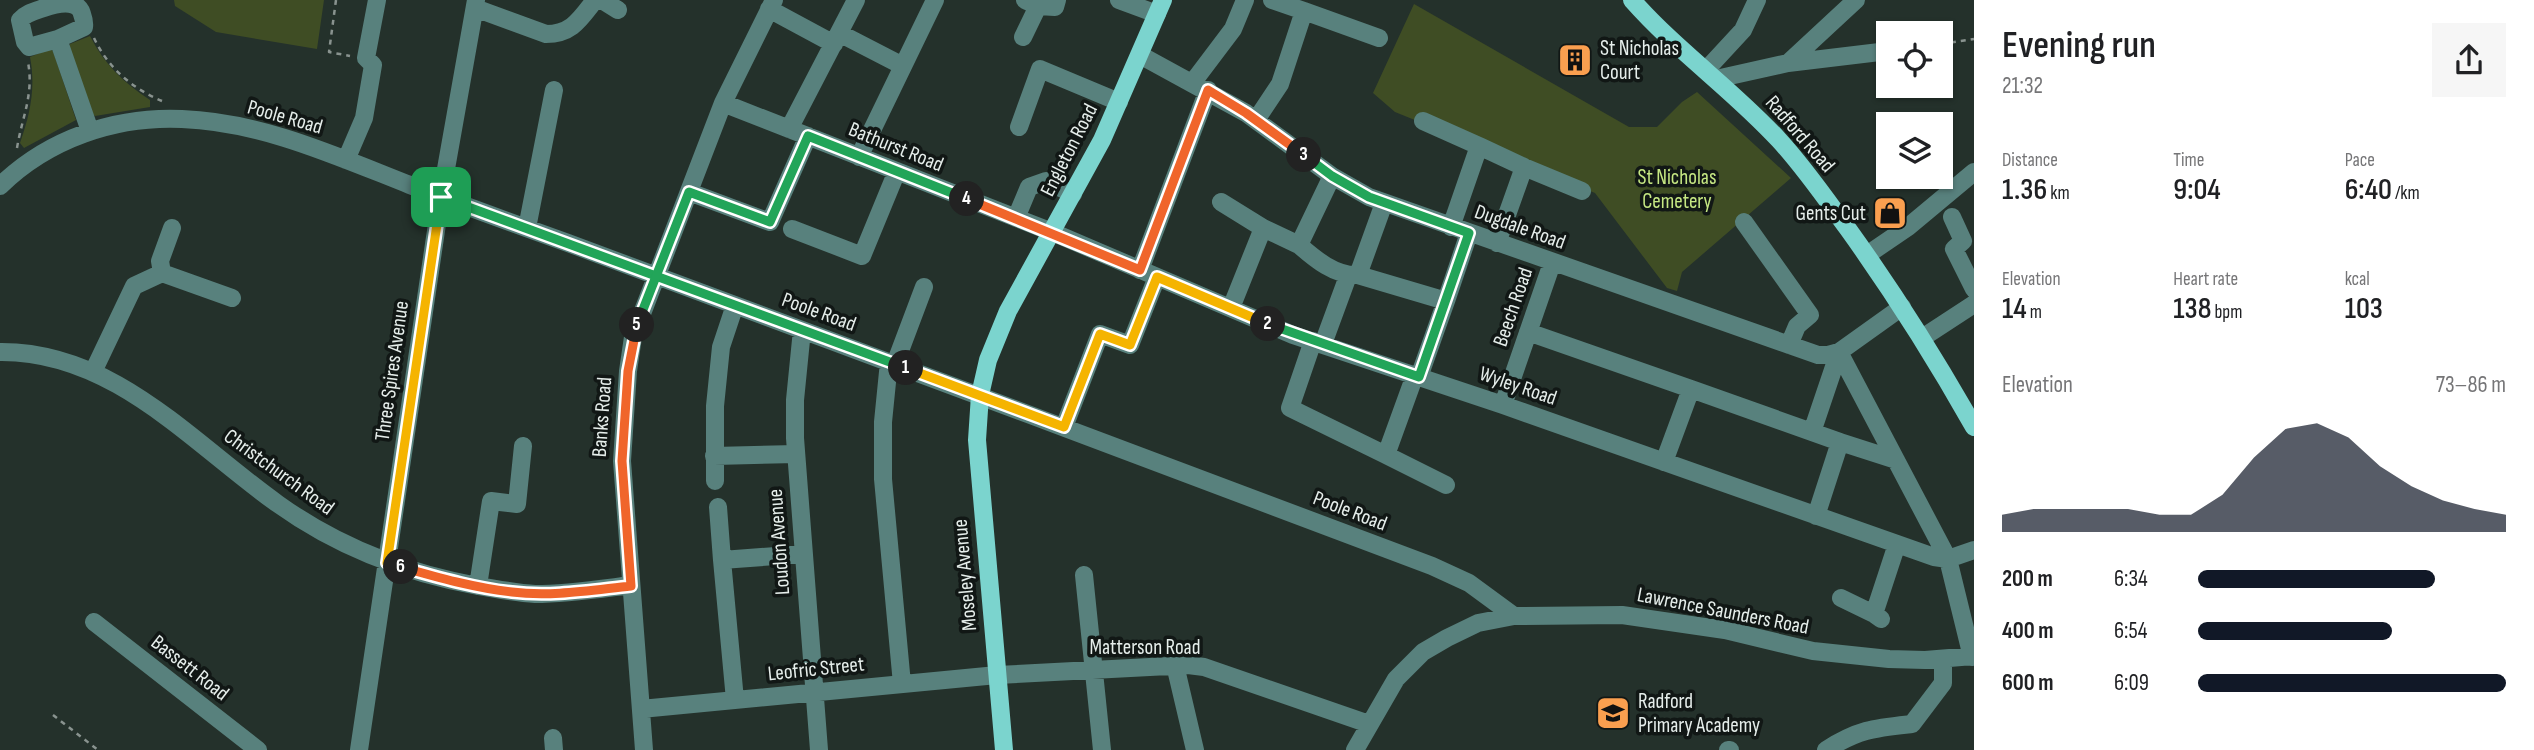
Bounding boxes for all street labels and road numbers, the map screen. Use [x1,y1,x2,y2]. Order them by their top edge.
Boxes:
street label: Radford Road [1760,91,1840,177]
street label: Poole Road [245,94,325,140]
street label: Engleton Road [1035,100,1103,200]
street label: Bathurst Road [845,117,947,177]
street label: Dugdale Road [1471,199,1569,255]
street label: Beech Road [1488,264,1538,350]
street label: Poole Road [779,287,859,337]
street label: Three Spires Avenue [370,299,414,443]
street label: Wyley Road [1476,361,1560,411]
street label: Banks Road [587,376,617,458]
street label: Christchurch Road [219,424,339,520]
street label: Poole Road [1310,486,1390,536]
street label: Loudon Avenue [763,488,795,596]
street label: Moseley Avenue [948,518,982,632]
street label: Lawrence Saunders Road [1635,582,1811,640]
street label: Bassett Road [146,630,234,706]
street label: Matterson Road [1090,635,1200,660]
street label: Leofric Street [767,652,865,686]

